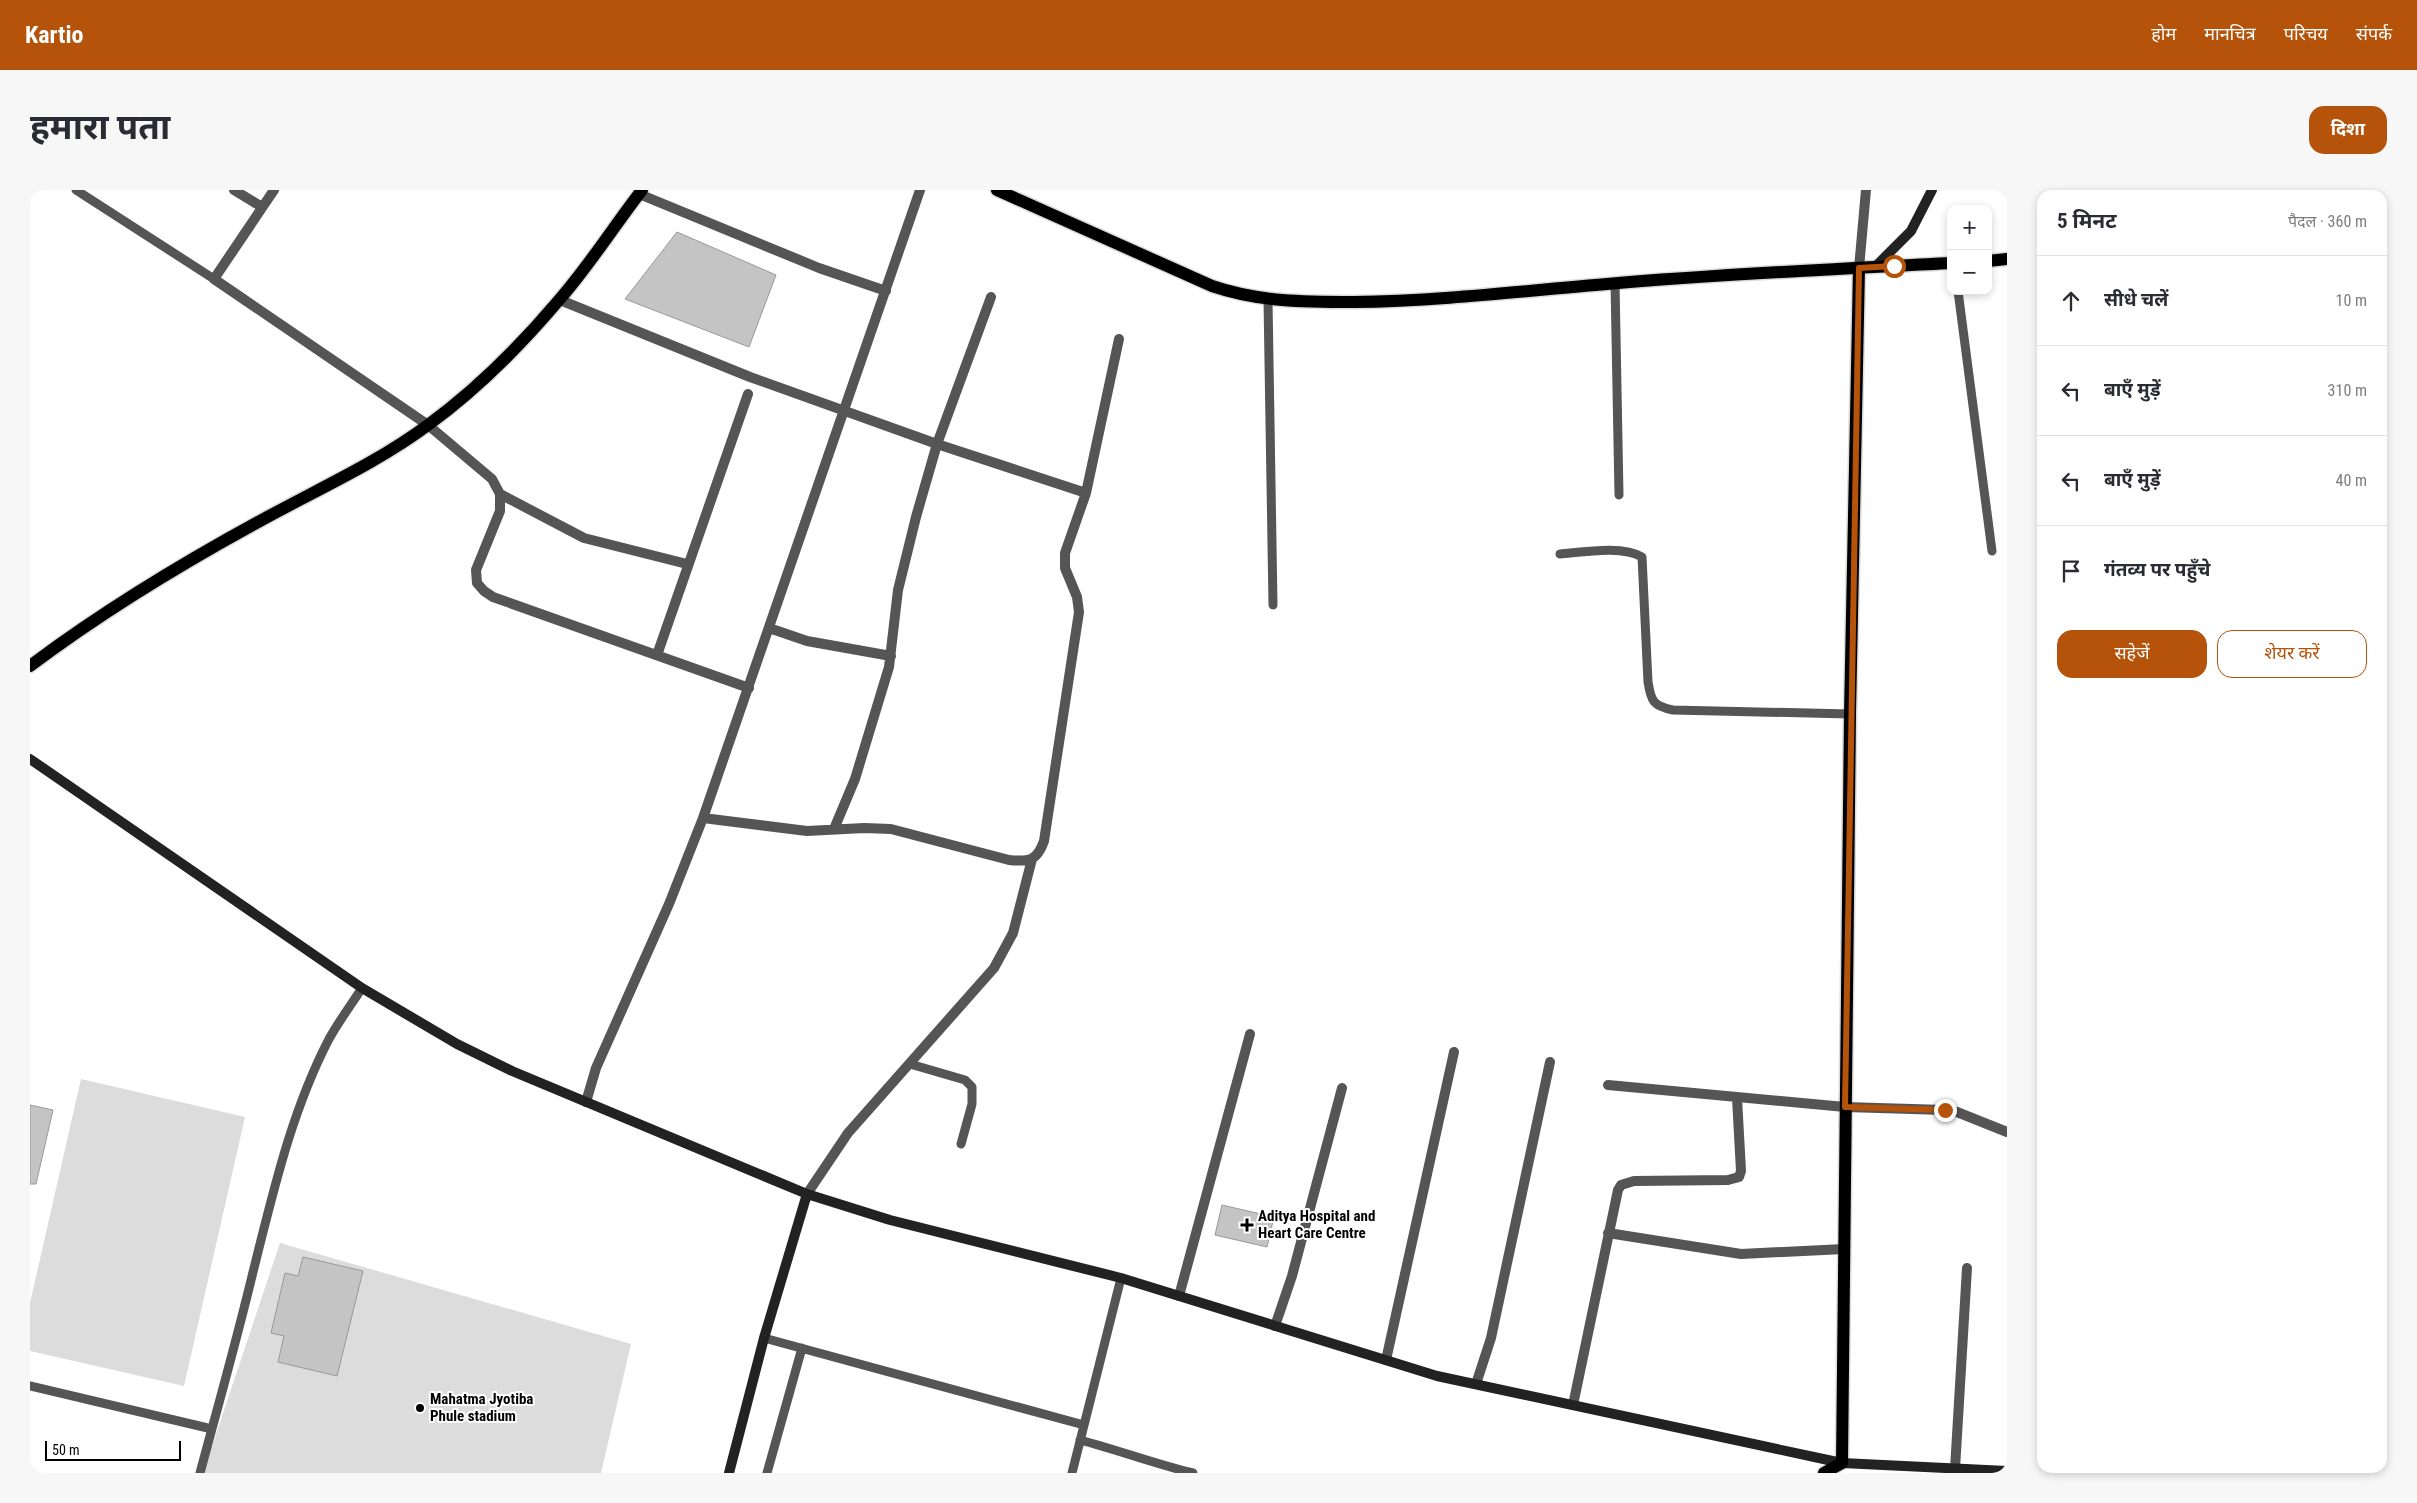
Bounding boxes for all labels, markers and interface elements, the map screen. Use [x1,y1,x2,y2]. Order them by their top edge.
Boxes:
text: Kartio [25,21,83,49]
text: होम [2151,23,2176,44]
text: मानचित्र [2204,23,2256,44]
text: परिचय [2284,23,2328,44]
text: संपर्क [2356,23,2392,44]
button: दिशा [2309,106,2387,154]
text: हमारा पता [30,107,170,148]
map controls [1947,205,1992,295]
button: + [1947,205,1992,250]
text: 5 मिनट [2057,209,2117,233]
text: पैदल · 360 m [2288,212,2367,231]
button: − [1947,250,1992,295]
route start [1883,255,1906,278]
icon: ahead [2057,287,2085,315]
text: सीधे चलें [2104,288,2168,311]
text: 10 m [2335,291,2367,310]
icon: left [2057,377,2085,405]
text: बाएँ मुड़ें [2104,378,2160,401]
text: 310 m [2328,381,2367,400]
icon: left [2057,467,2085,495]
text: बाएँ मुड़ें [2104,468,2160,491]
text: 40 m [2335,471,2367,490]
icon: arrive [2057,557,2085,585]
text: गंतव्य पर पहुँचे [2104,558,2210,581]
button: सहेजें [2057,630,2207,678]
button: शेयर करें [2217,630,2367,678]
route end [1934,1099,1957,1122]
place label: Aditya Hospital and Heart Care Centre [1258,1207,1375,1242]
marker: Aditya Hospital and Heart Care Centre [1240,1218,1254,1232]
place label: Mahatma Jyotiba Phule stadium [430,1390,533,1425]
marker: Mahatma Jyotiba Phule stadium [414,1402,426,1414]
scale bar [45,1438,181,1461]
text: 50 m [52,1442,80,1458]

